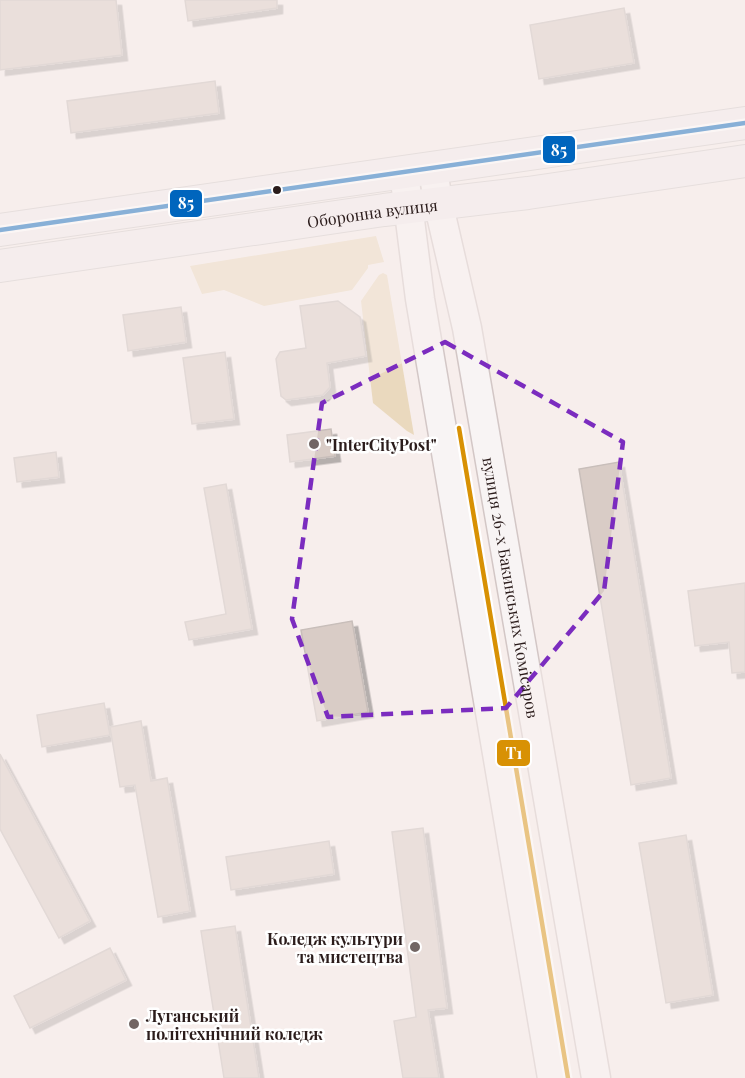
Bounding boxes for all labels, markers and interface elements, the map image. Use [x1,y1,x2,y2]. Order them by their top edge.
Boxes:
line badge: 85 [542,135,576,164]
text: 85 [551,139,567,160]
unlabelled marker [271,184,283,196]
line badge: 85 [169,189,203,218]
text: 85 [178,192,194,213]
street label: Оборонна вулиця [305,193,439,232]
place label: "InterCityPost" [326,434,437,455]
marker: "InterCityPost" [307,437,321,451]
street label: вулиця 26-х Бакинських Комісаров [479,455,544,720]
line badge: T1 [496,739,531,767]
text: T1 [506,742,522,763]
place label: Коледж культури та мистецтва [267,928,404,967]
marker: Коледж культури та мистецтва [408,940,422,954]
place label: Луганський політехнічний коледж [145,1005,323,1044]
marker: Луганський політехнічний коледж [127,1017,141,1031]

